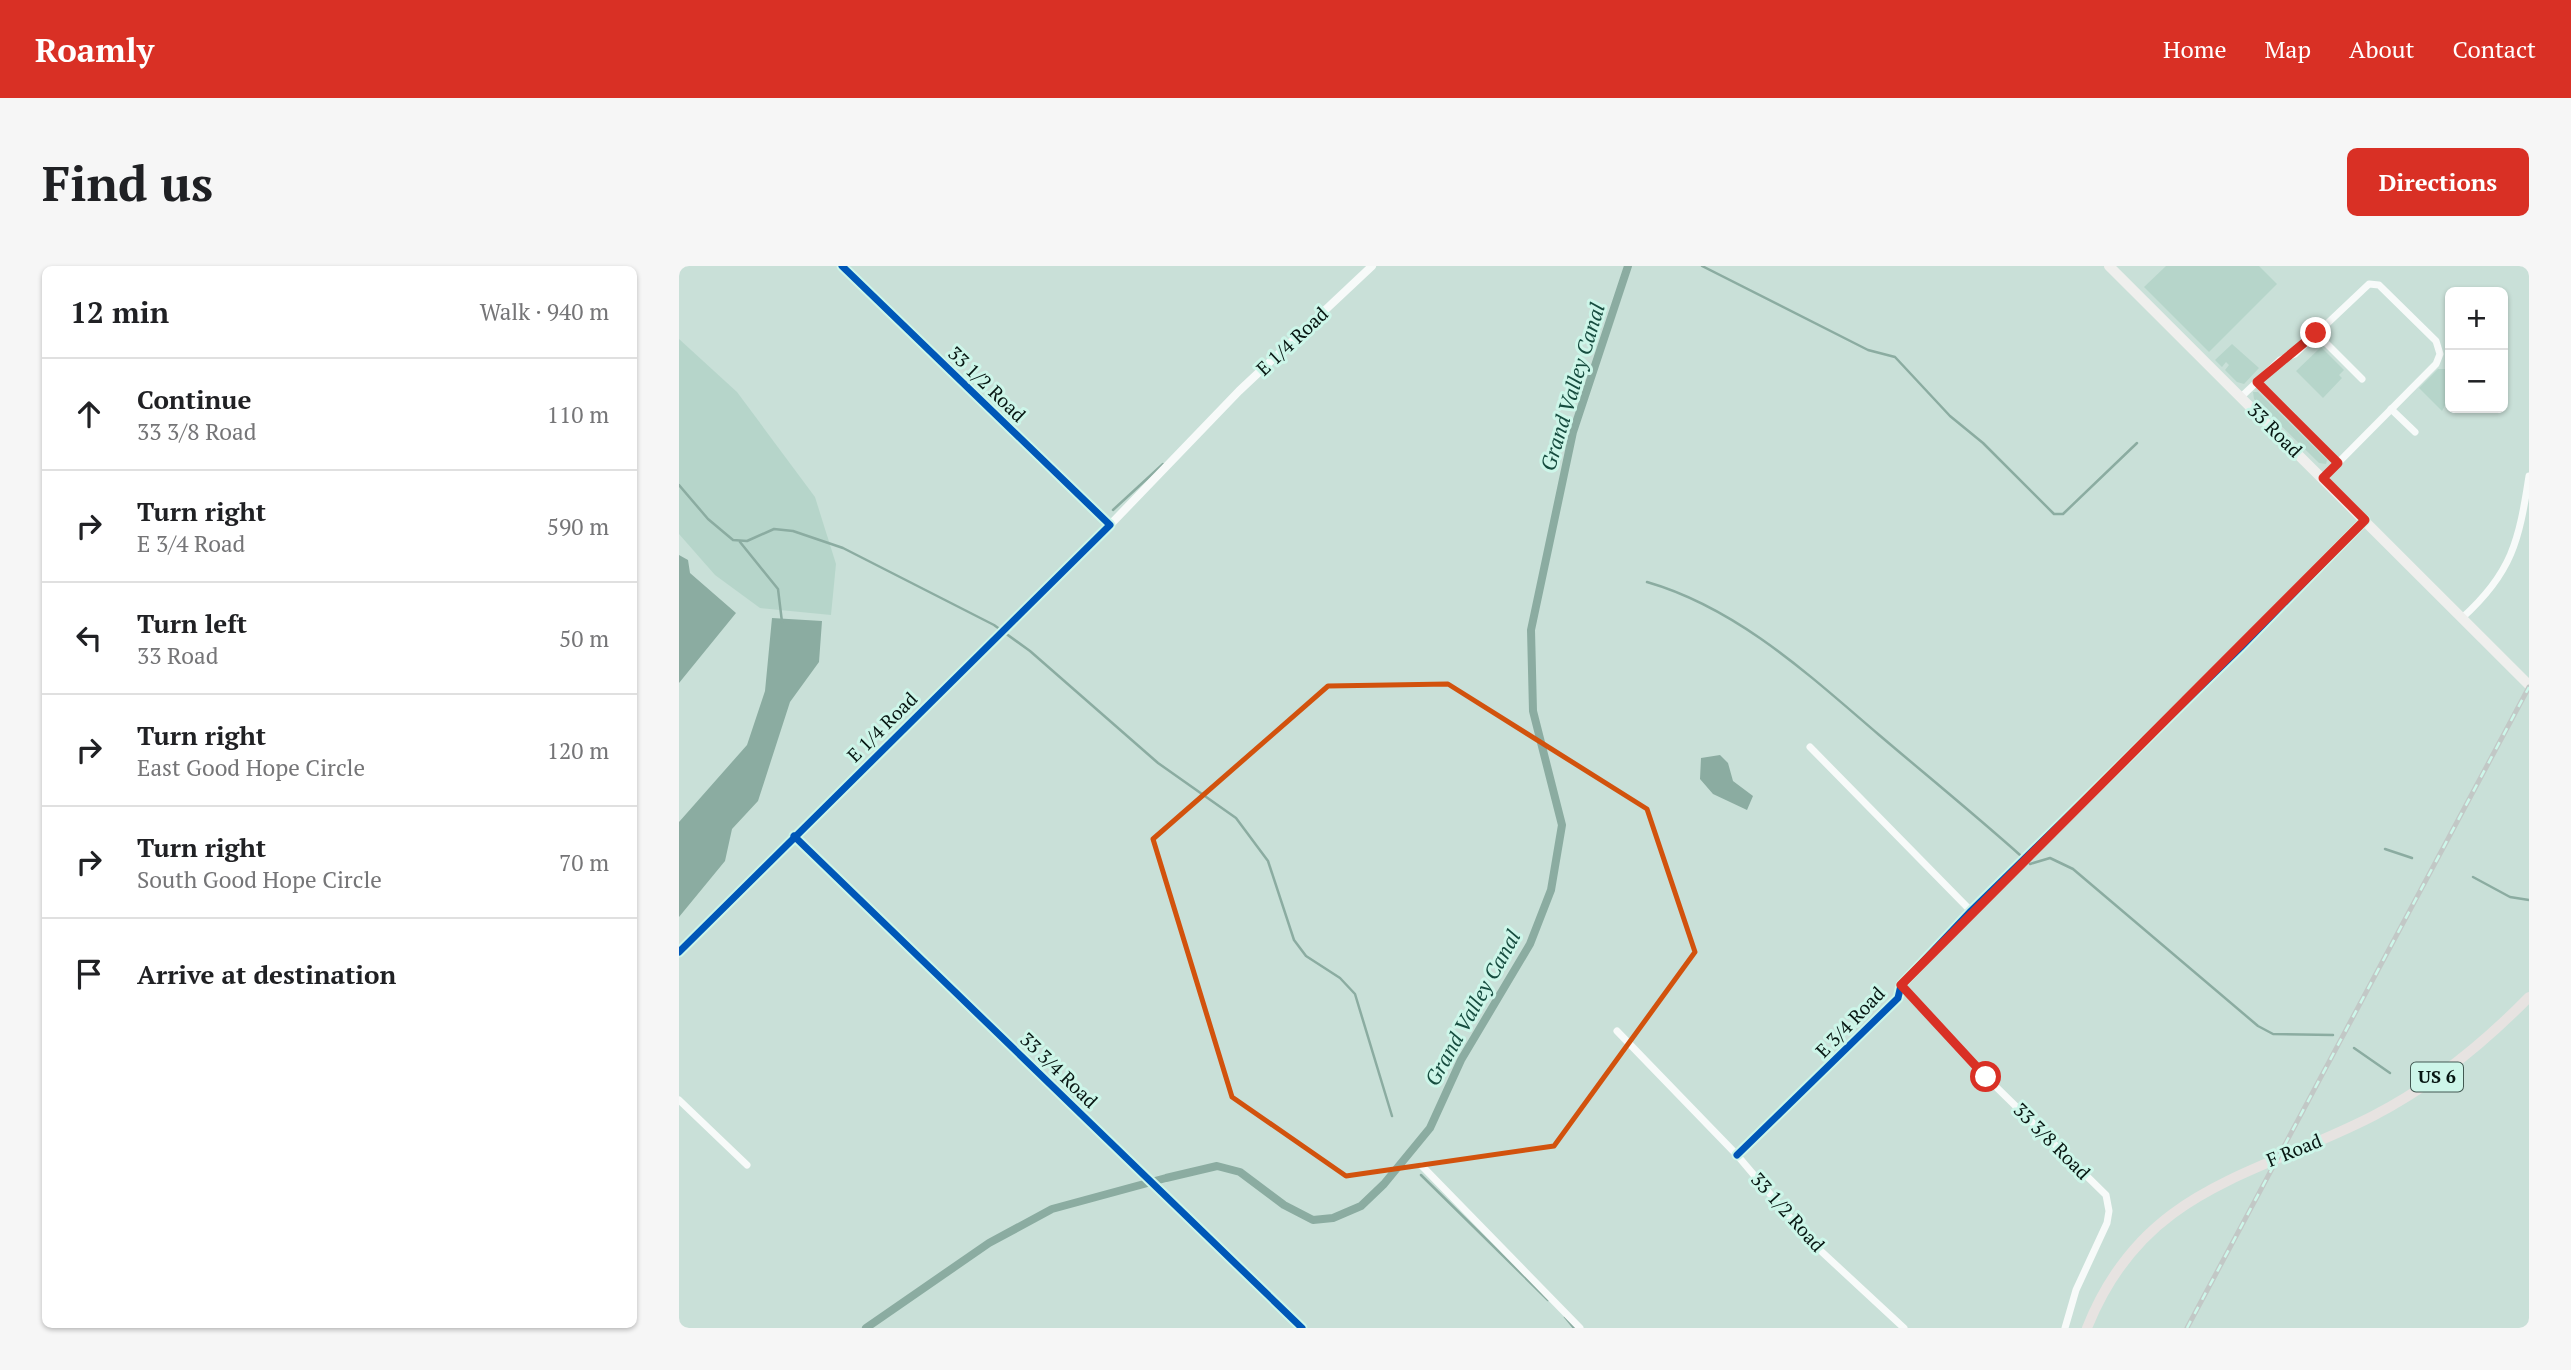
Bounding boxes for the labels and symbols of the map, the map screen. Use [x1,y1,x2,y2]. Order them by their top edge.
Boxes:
water label: Grand Valley Canal [1533,299,1611,474]
street label: E 1/4 Road [1250,301,1333,380]
route end [2300,317,2331,348]
street label: 33 1/2 Road [943,340,1032,427]
street label: 33 Road [2243,397,2308,463]
street label: E 1/4 Road [841,686,922,767]
water label: Grand Valley Canal [1418,925,1527,1090]
street label: E 3/4 Road [1810,980,1890,1063]
street label: 33 3/4 Road [1015,1026,1104,1113]
route start [1970,1061,2001,1092]
road number: US 6 [2411,1062,2463,1092]
street label: 33 3/8 Road [2009,1097,2096,1185]
street label: F Road [2263,1127,2325,1172]
street label: 33 1/2 Road [1746,1167,1831,1257]

